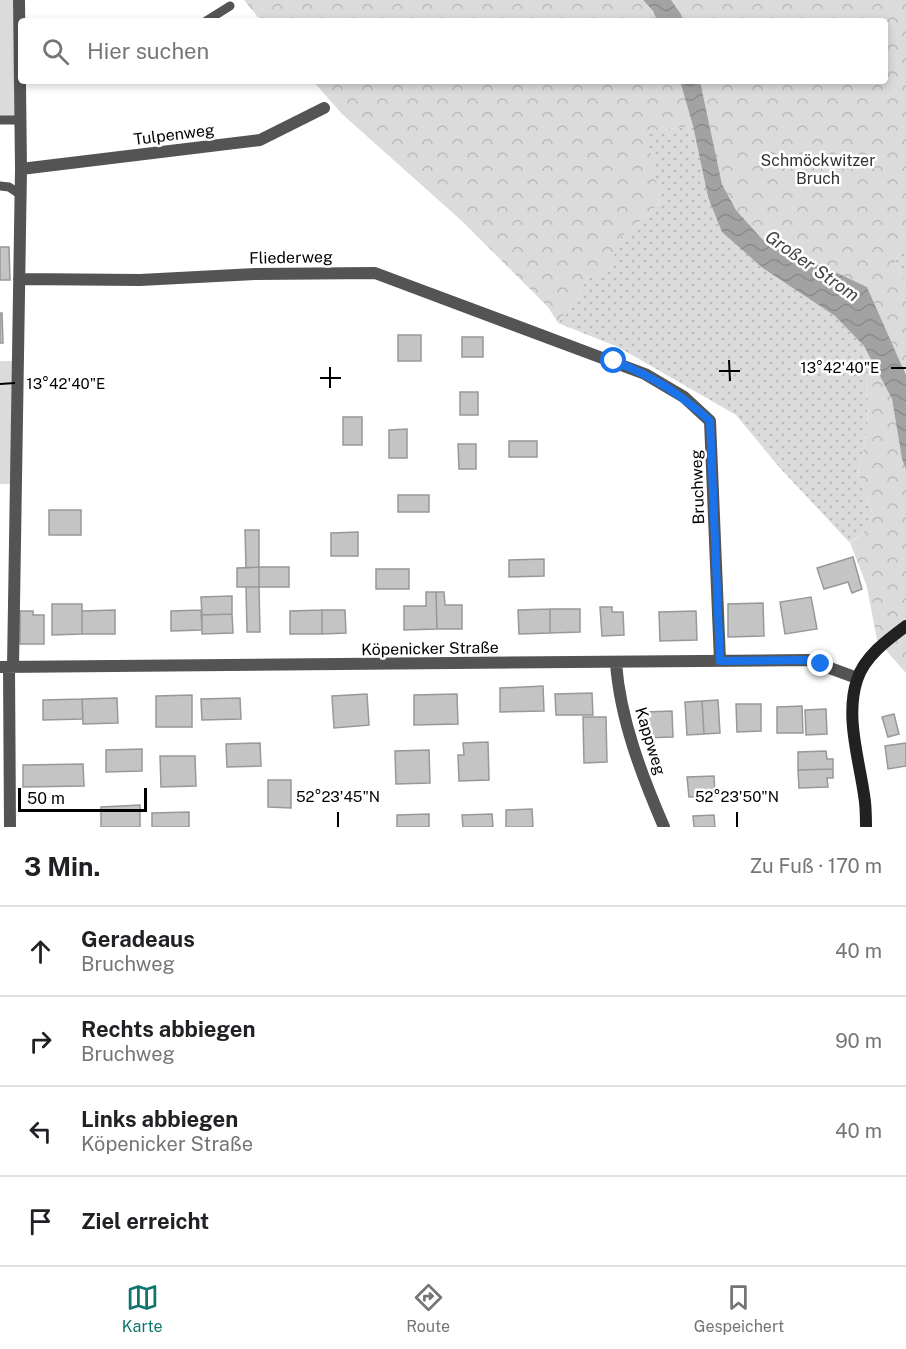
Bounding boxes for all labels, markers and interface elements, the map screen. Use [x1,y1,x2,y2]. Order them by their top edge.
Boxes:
search box [18,18,888,84]
icon: search [39,35,72,68]
text: Hier suchen [87,38,209,64]
street label: Tulpenweg [132,120,216,149]
park label: Schmöckwitzer Bruch [761,151,875,188]
water label: Großer Strom [761,226,863,306]
street label: Fliederweg [249,247,333,268]
route start [600,347,626,373]
text: 13°42'40"E [801,359,879,376]
text: 13°42'40"E [27,375,105,392]
street label: Bruchweg [687,449,708,525]
street label: Köpenicker Straße [361,638,499,659]
route end [807,650,833,676]
street label: Kappweg [631,705,670,777]
scale bar [18,785,147,812]
text: 52°23'45"N [296,788,380,805]
text: 52°23'50"N [695,788,779,805]
text: 50 m [27,789,65,808]
text: 3 Min. [24,851,100,882]
text: Zu Fuß · 170 m [749,854,882,878]
text: Geradeaus [81,926,195,952]
icon: ahead [24,935,57,968]
text: 40 m [835,939,882,963]
text: Bruchweg [81,952,175,976]
text: Rechts abbiegen [81,1016,256,1042]
icon: right [24,1025,57,1058]
text: 90 m [835,1029,882,1053]
text: Bruchweg [81,1042,175,1066]
text: Links abbiegen [81,1106,238,1132]
icon: left [24,1115,57,1148]
text: 40 m [835,1119,882,1143]
text: Köpenicker Straße [81,1132,253,1156]
icon: arrive [24,1205,57,1238]
text: Ziel erreicht [81,1208,209,1234]
tab: Karte [122,1281,163,1336]
tab: Route [406,1281,450,1336]
tab: Gespeichert [694,1281,784,1336]

